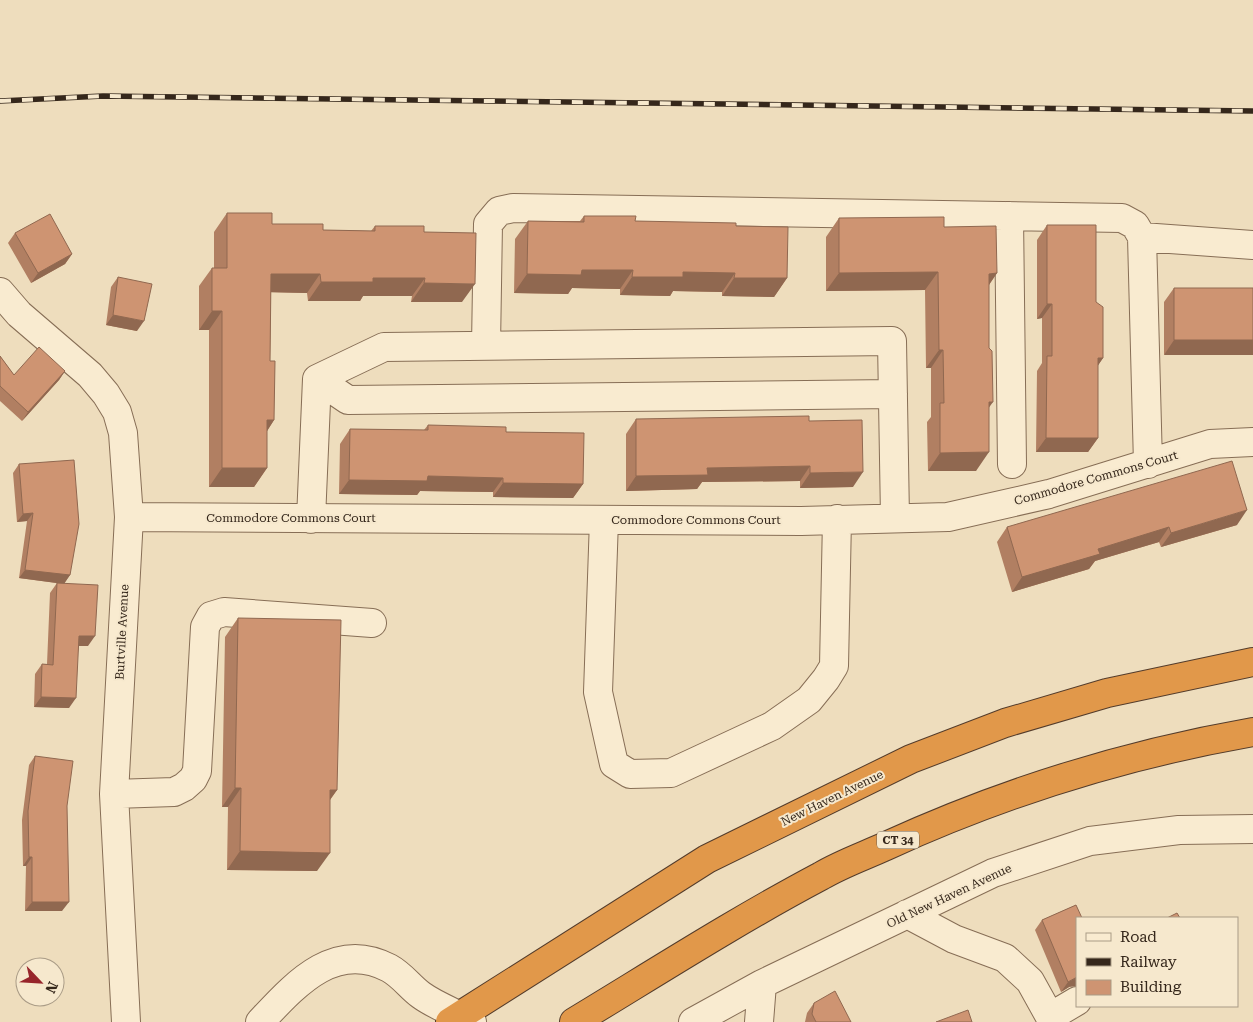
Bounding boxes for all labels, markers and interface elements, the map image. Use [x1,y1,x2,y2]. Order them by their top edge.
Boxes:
street label: Commodore Commons Court [1013,448,1180,508]
street label: Commodore Commons Court [206,511,376,525]
street label: Commodore Commons Court [611,513,781,527]
street label: Burtville Avenue [112,583,132,680]
street label: New Haven Avenue [779,767,886,829]
road number: CT 34 [877,832,919,848]
street label: Old New Haven Avenue [884,861,1014,931]
legend [1076,917,1238,1007]
text: Road [1120,928,1157,946]
text: Railway [1120,953,1177,971]
north arrow [15,957,65,1007]
text: Building [1120,978,1182,996]
text: N [42,979,61,996]

